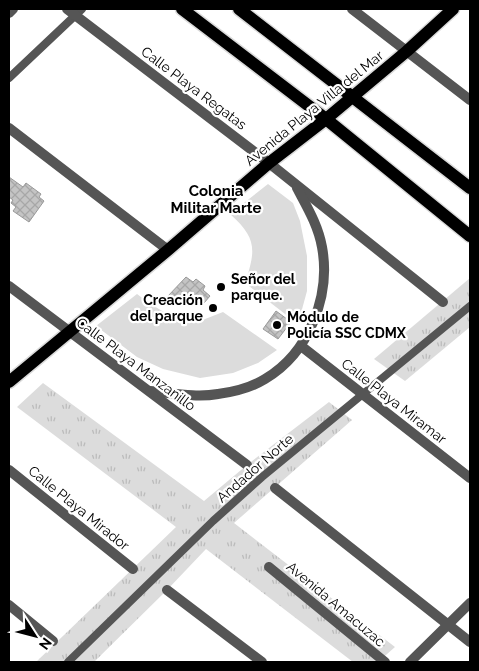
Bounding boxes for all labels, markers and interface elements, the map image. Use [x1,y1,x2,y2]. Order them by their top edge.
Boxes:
street label: Calle Playa Regatas [138,43,250,133]
street label: Avenida Playa Villa del Mar [242,47,387,169]
district label: Colonia Militar Marte [171,182,261,217]
place label: Señor del parque. [231,271,296,303]
marker: Señor del parque. [215,281,227,293]
place label: Creación del parque [130,292,204,324]
marker: Creación del parque [207,302,219,314]
place label: Módulo de Policía SSC CDMX [287,309,407,341]
street label: Calle Playa Manzanillo [73,314,199,414]
marker: Módulo de Policía SSC CDMX [271,319,283,331]
street label: Calle Playa Miramar [338,355,450,447]
street label: Andador Norte [214,431,296,505]
street label: Calle Playa Mirador [25,462,133,554]
street label: Avenida Amacuzac [284,558,389,650]
north arrow [10,611,60,661]
text: N [36,635,55,653]

